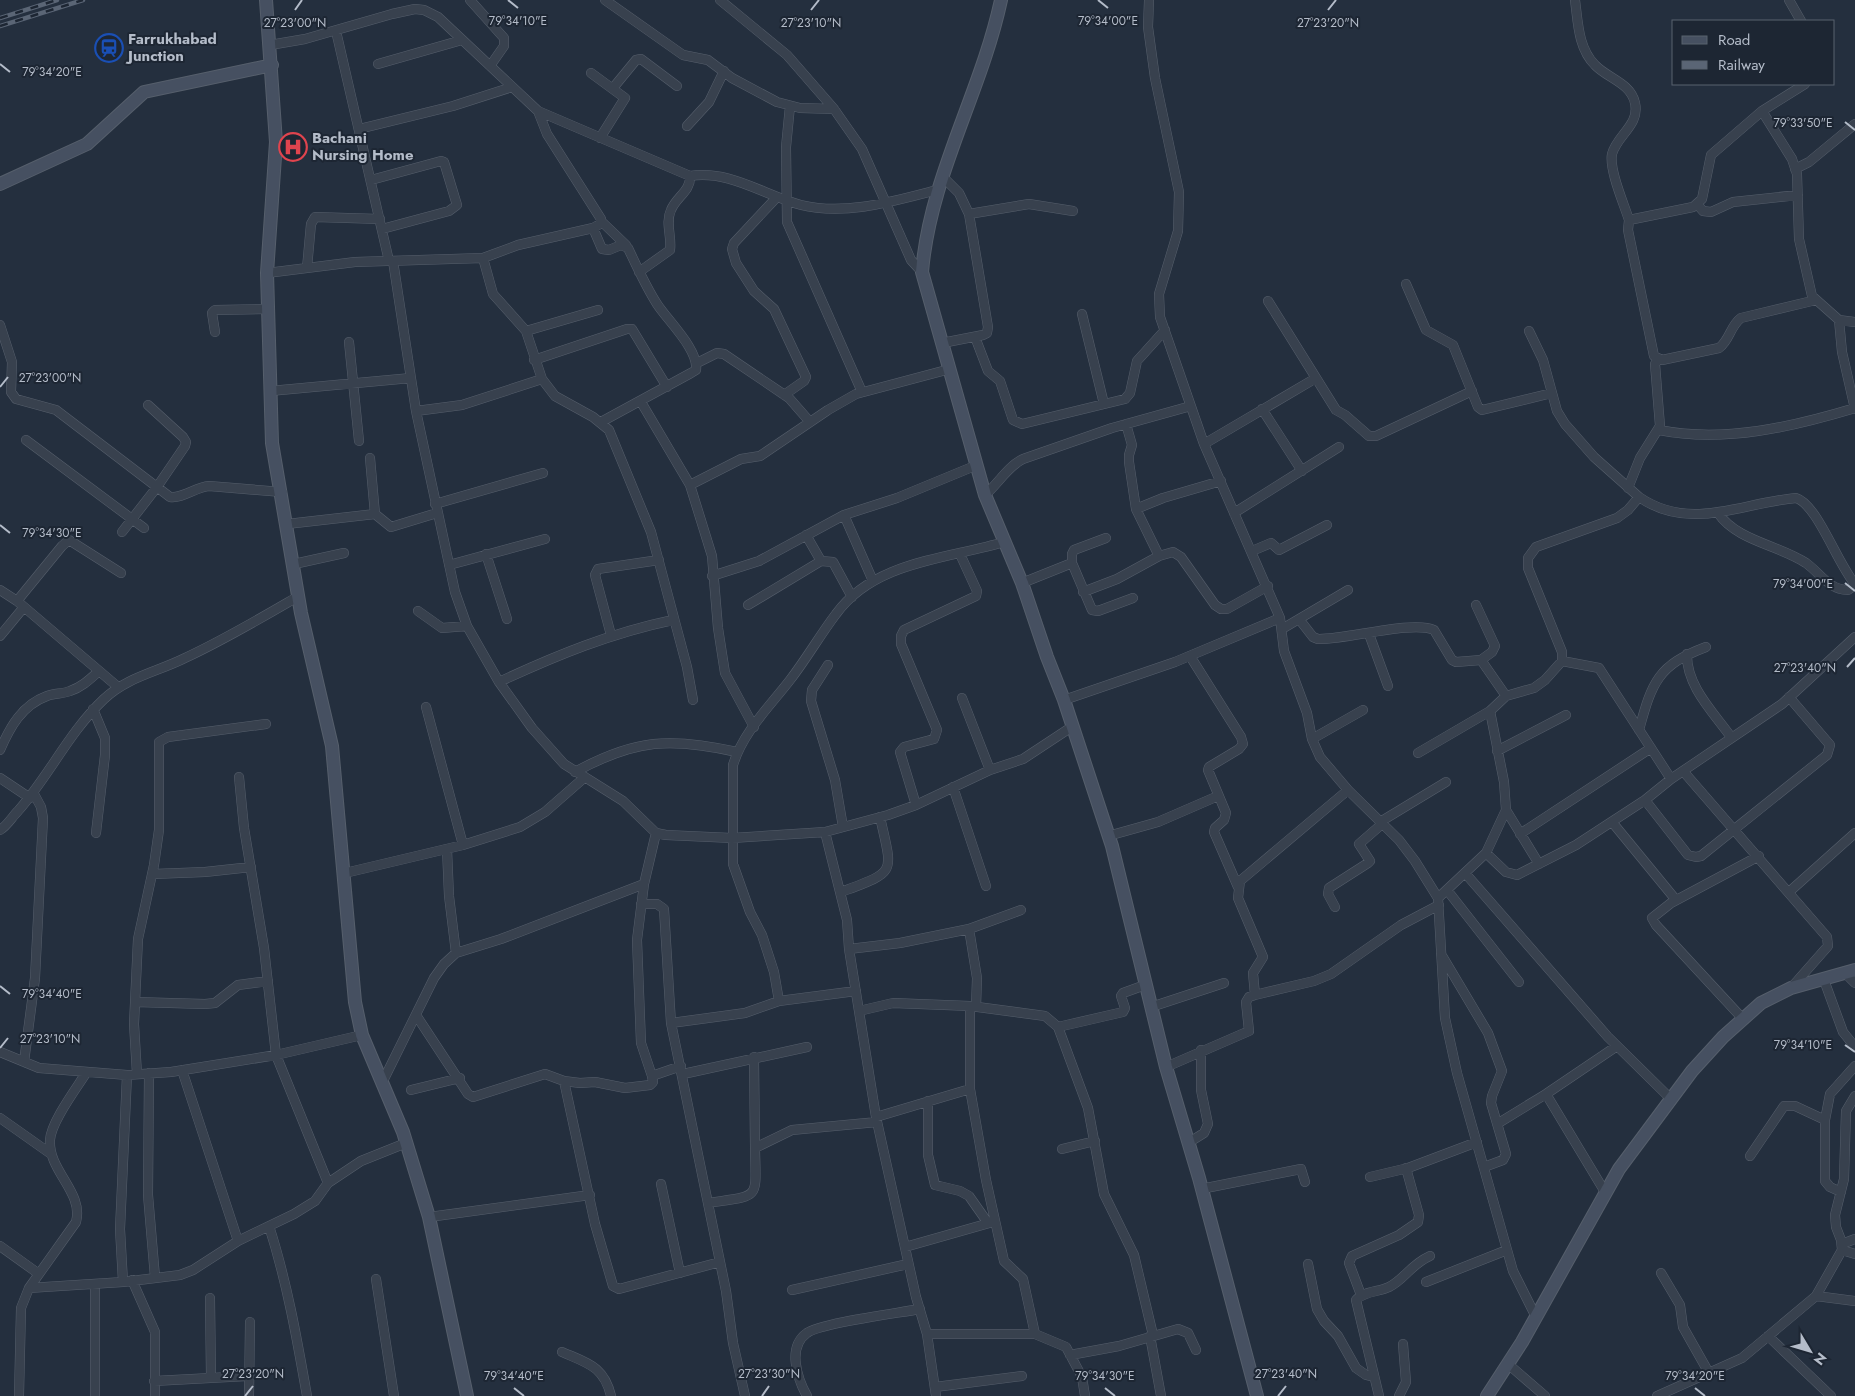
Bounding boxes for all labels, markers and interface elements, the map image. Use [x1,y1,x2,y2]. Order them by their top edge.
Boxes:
text: 79°34'10"E [489,12,547,30]
text: 79°34'00"E [1078,12,1138,30]
text: 27°23'00"N [264,14,326,32]
text: 27°23'10"N [781,14,841,32]
text: 27°23'20"N [1297,14,1359,32]
legend [1672,20,1835,85]
place label: Farrukhabad Junction [125,28,217,67]
text: Road [1718,29,1750,51]
station icon: Farrukhabad Junction [94,33,124,63]
text: Railway [1718,54,1765,76]
text: 79°34'20"E [22,63,82,81]
text: 79°33'50"E [1773,114,1833,132]
place label: Bachani Nursing Home [312,127,414,166]
hospital icon: Bachani Nursing Home [278,132,308,162]
text: 27°23'00"N [19,369,81,387]
text: 79°34'30"E [22,524,82,542]
text: 79°34'00"E [1773,575,1833,593]
text: 27°23'40"N [1774,659,1836,677]
text: 79°34'40"E [22,985,82,1003]
text: 27°23'10"N [20,1030,80,1048]
text: 79°34'10"E [1774,1036,1832,1054]
north arrow [1785,1326,1835,1376]
text: N [1809,1348,1832,1370]
text: 27°23'20"N [222,1365,284,1383]
text: 27°23'30"N [738,1365,800,1383]
text: 27°23'40"N [1255,1365,1317,1383]
text: 79°34'40"E [484,1367,544,1385]
text: 79°34'30"E [1075,1367,1135,1385]
text: 79°34'20"E [1665,1367,1725,1385]

